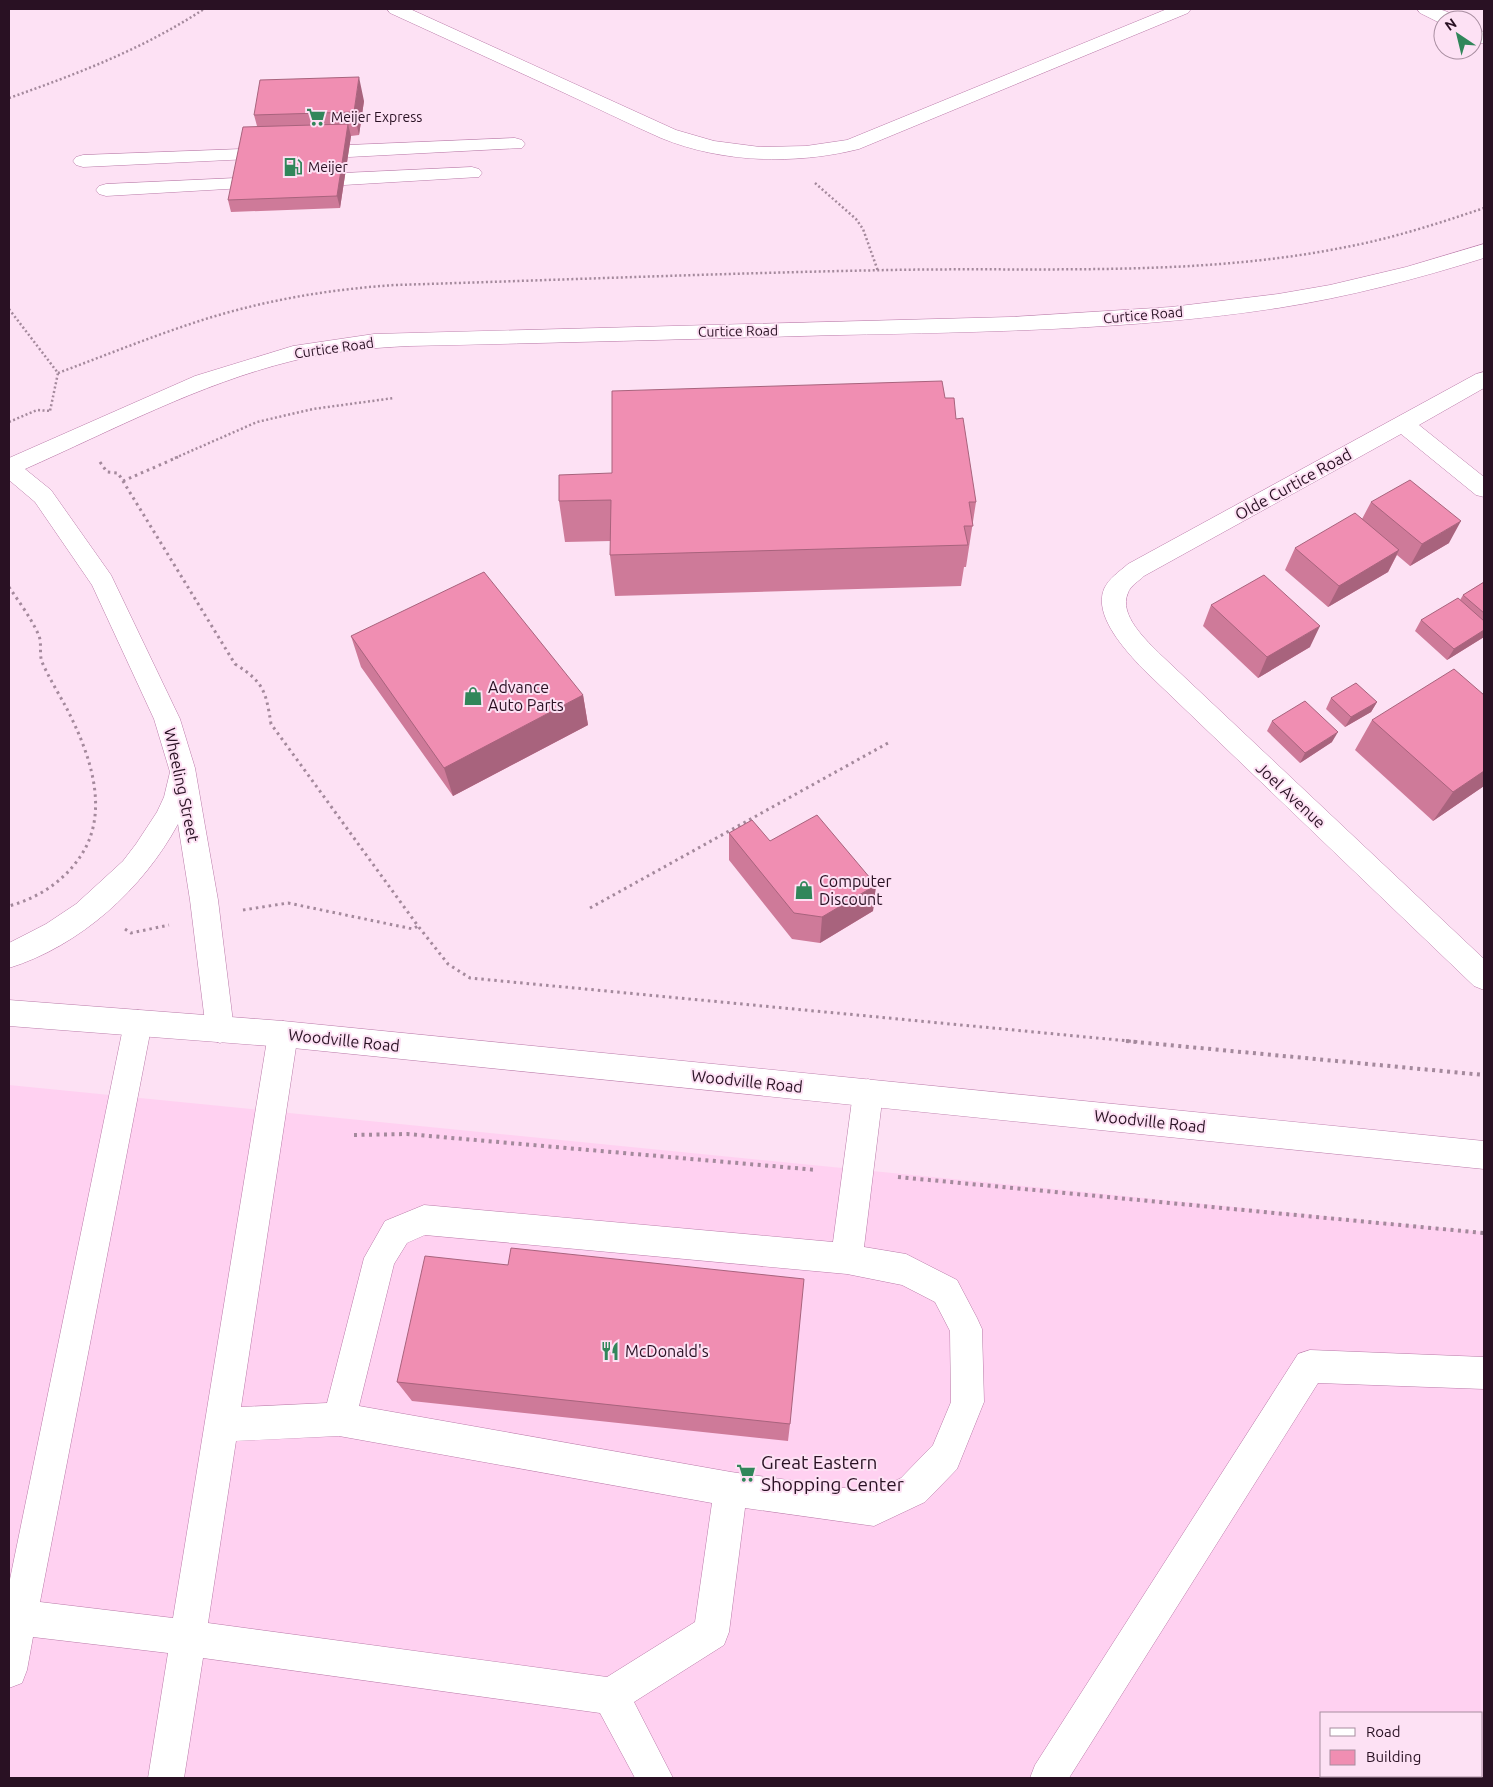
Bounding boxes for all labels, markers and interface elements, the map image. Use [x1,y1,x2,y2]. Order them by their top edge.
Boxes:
north arrow [1433,10,1483,60]
text: N [1442,15,1459,34]
supermarket icon: Meijer Express [305,106,327,128]
place label: Meijer Express [331,109,422,125]
fuel station icon: Meijer [282,156,304,178]
place label: Meijer [308,159,348,175]
street label: Curtice Road [1102,304,1184,326]
street label: Curtice Road [698,322,778,340]
street label: Curtice Road [293,334,375,362]
street label: Olde Curtice Road [1232,445,1354,523]
place label: Advance Auto Parts [488,678,564,714]
shop icon: Advance Auto Parts [462,685,484,707]
street label: Wheeling Street [161,726,203,844]
street label: Joel Avenue [1253,758,1329,832]
place label: Computer Discount [819,872,892,908]
shop icon: Computer Discount [793,879,815,901]
street label: Woodville Road [287,1025,401,1055]
street label: Woodville Road [690,1066,804,1096]
street label: Woodville Road [1093,1106,1207,1136]
restaurant icon: McDonald's [599,1340,621,1362]
place label: McDonald's [625,1342,709,1360]
place label: Great Eastern Shopping Center [761,1451,904,1495]
supermarket icon: Great Eastern Shopping Center [735,1462,757,1484]
legend [1320,1712,1483,1777]
text: Road [1366,1723,1401,1740]
text: Building [1366,1748,1421,1765]

